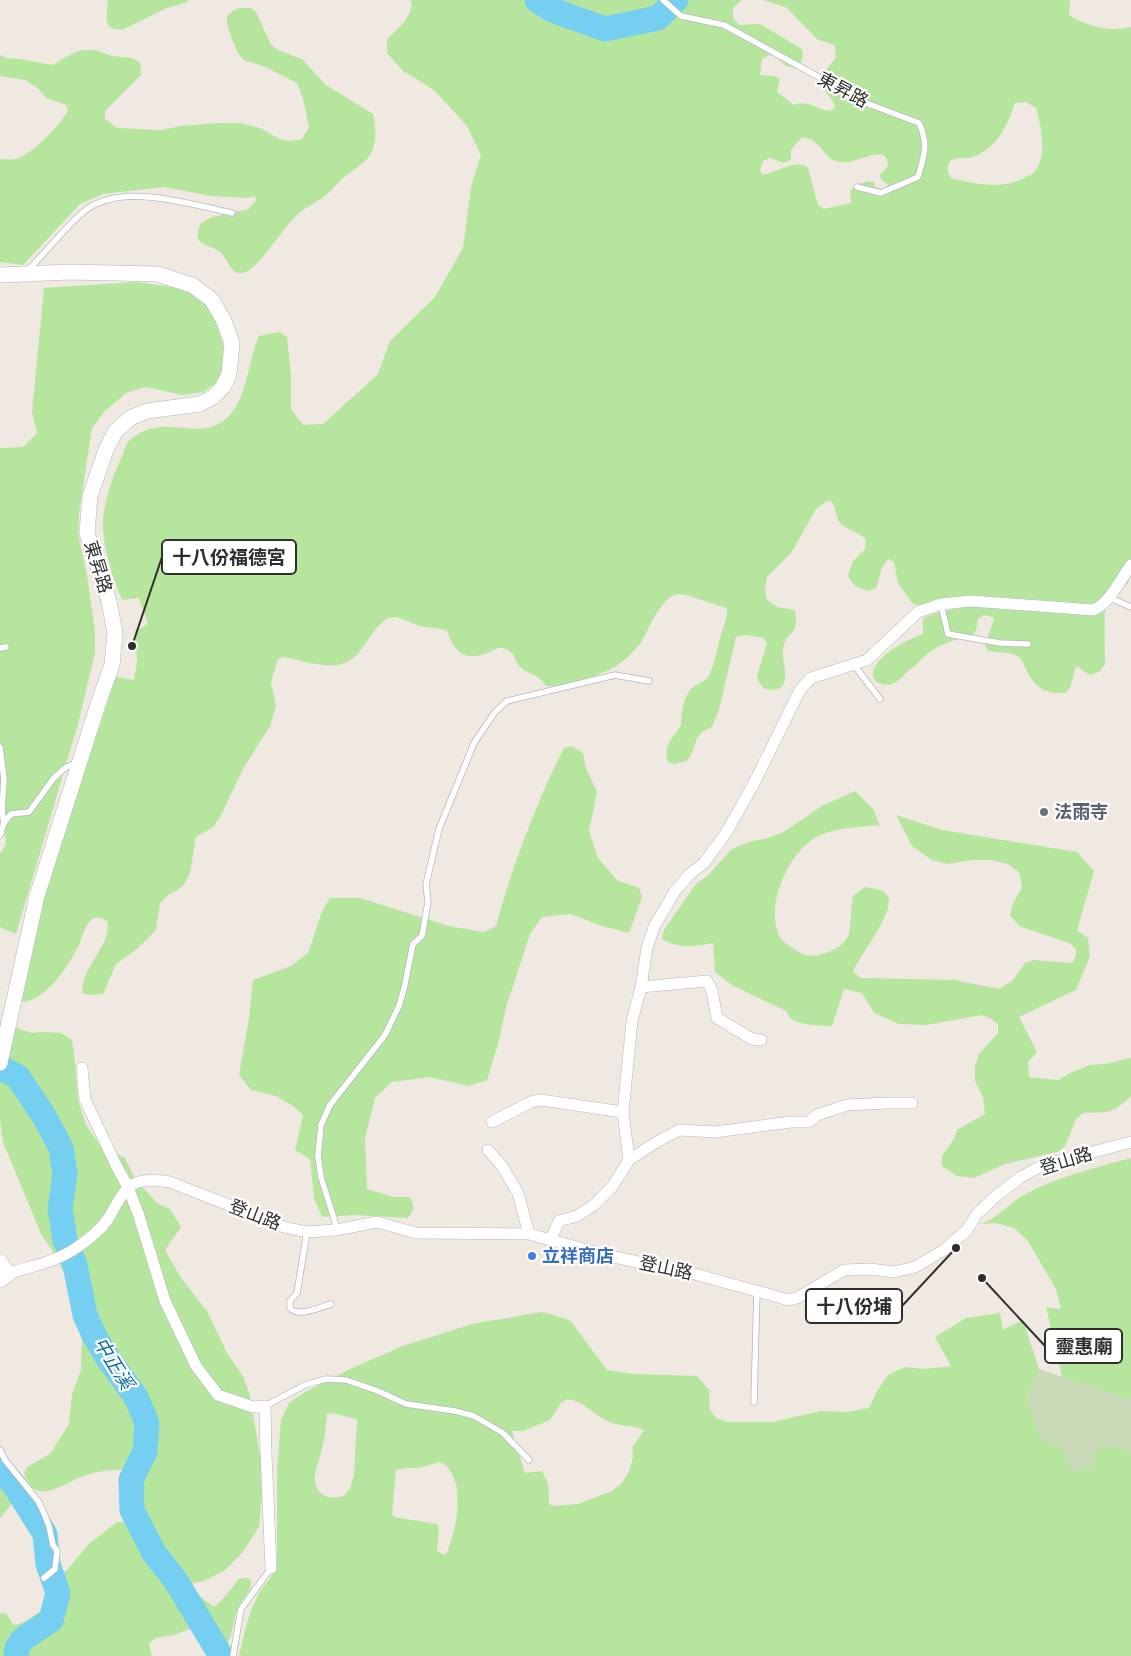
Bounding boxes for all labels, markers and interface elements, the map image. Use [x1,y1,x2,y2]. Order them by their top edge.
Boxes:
street label: 東昇路 [814,68,872,112]
street label: 東昇路 [81,538,116,596]
callout: 十八份福德宮 [162,540,296,574]
text: 十八份福德宮 [172,546,286,568]
place label: 法雨寺 [1054,801,1108,822]
marker: 法雨寺 [1038,806,1050,818]
street label: 登山路 [1037,1143,1095,1178]
street label: 登山路 [226,1195,284,1234]
place label: 立祥商店 [542,1245,614,1266]
marker: 立祥商店 [526,1250,538,1262]
street label: 登山路 [638,1252,695,1283]
callout: 十八份埔 [806,1289,902,1323]
text: 十八份埔 [816,1295,892,1317]
callout: 靈惠廟 [1045,1329,1122,1363]
water label: 中正溪 [90,1333,140,1396]
text: 靈惠廟 [1055,1335,1113,1357]

